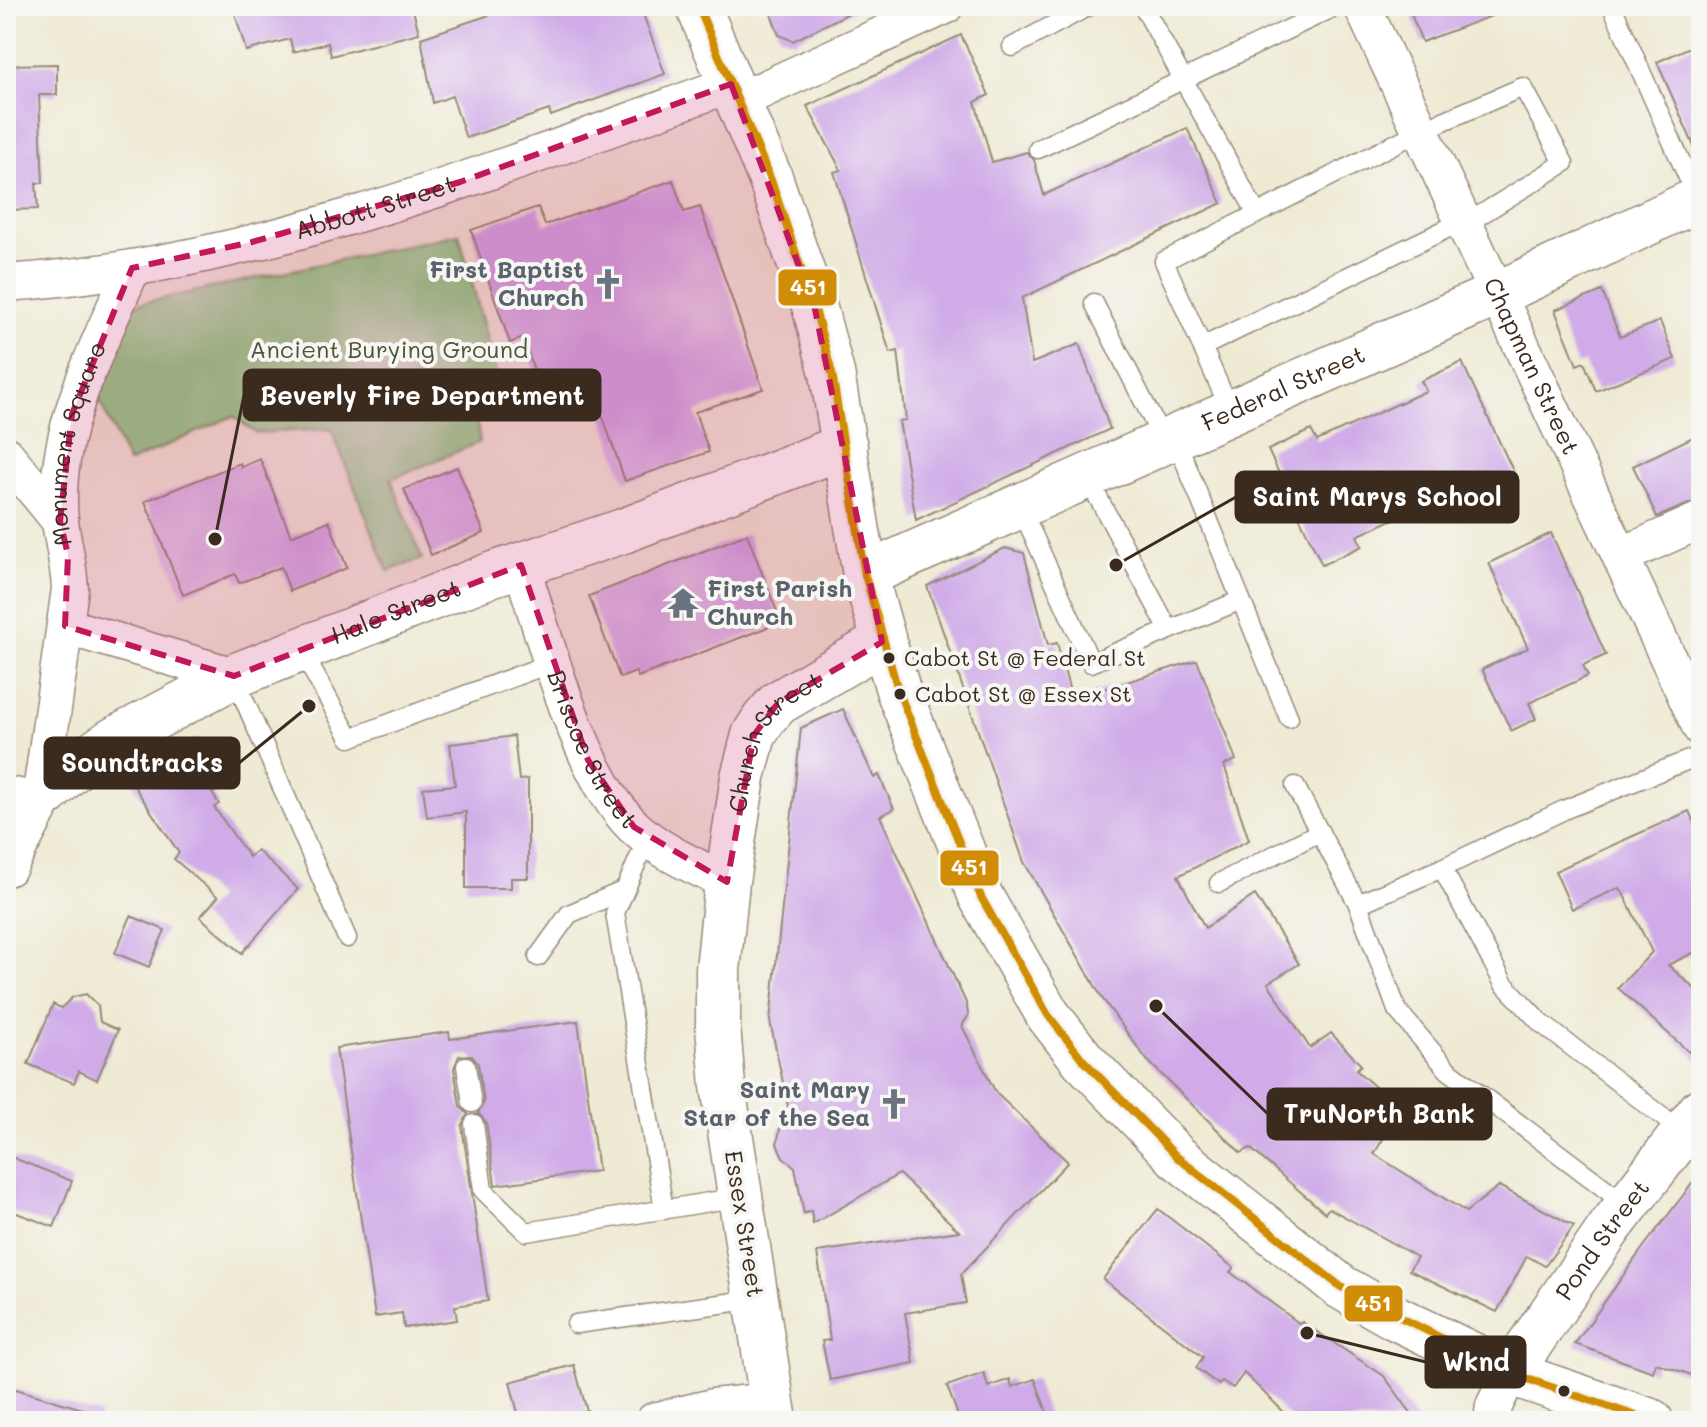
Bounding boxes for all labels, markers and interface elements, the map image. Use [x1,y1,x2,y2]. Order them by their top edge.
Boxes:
street label: Abbott Street [291,167,460,245]
place label: First Baptist Church [429,253,584,312]
church icon: First Baptist Church [591,267,625,301]
line badge: 451 [777,268,838,307]
text: 451 [790,272,826,301]
street label: Chapman Street [1478,272,1587,459]
park label: Ancient Burying Ground [250,333,528,364]
street label: Monument Square [42,336,112,549]
street label: Federal Street [1196,338,1369,437]
callout: Beverly Fire Department [244,370,600,420]
text: Beverly Fire Department [260,378,584,412]
callout: Saint Marys School [1236,472,1518,522]
text: Saint Marys School [1252,479,1502,513]
street label: Hale Street [326,571,465,650]
place label: First Parish Church [707,572,852,631]
temple icon: First Parish Church [666,586,700,620]
place label: Cabot St @ Federal St [904,643,1146,672]
marker: Cabot St @ Federal St [881,650,897,666]
street label: Church Street [721,664,827,814]
street label: Briscoe Street [541,666,644,834]
place label: Cabot St @ Essex St [915,679,1132,708]
marker: Cabot St @ Essex St [892,686,908,702]
callout: Soundtracks [45,738,239,788]
text: Soundtracks [61,745,223,779]
line badge: 451 [939,849,1000,887]
text: 451 [951,852,987,881]
place label: Saint Mary Star of the Sea [683,1073,870,1132]
church icon: Saint Mary Star of the Sea [877,1087,911,1121]
callout: TruNorth Bank [1268,1089,1491,1139]
text: TruNorth Bank [1283,1096,1475,1130]
street label: Essex Street [719,1148,772,1299]
street label: Pond Street [1548,1173,1655,1306]
line badge: 451 [1343,1284,1404,1323]
text: 451 [1355,1288,1391,1317]
callout: Wknd [1426,1337,1525,1387]
text: Wknd [1442,1344,1510,1378]
unlabelled marker [1556,1383,1572,1399]

